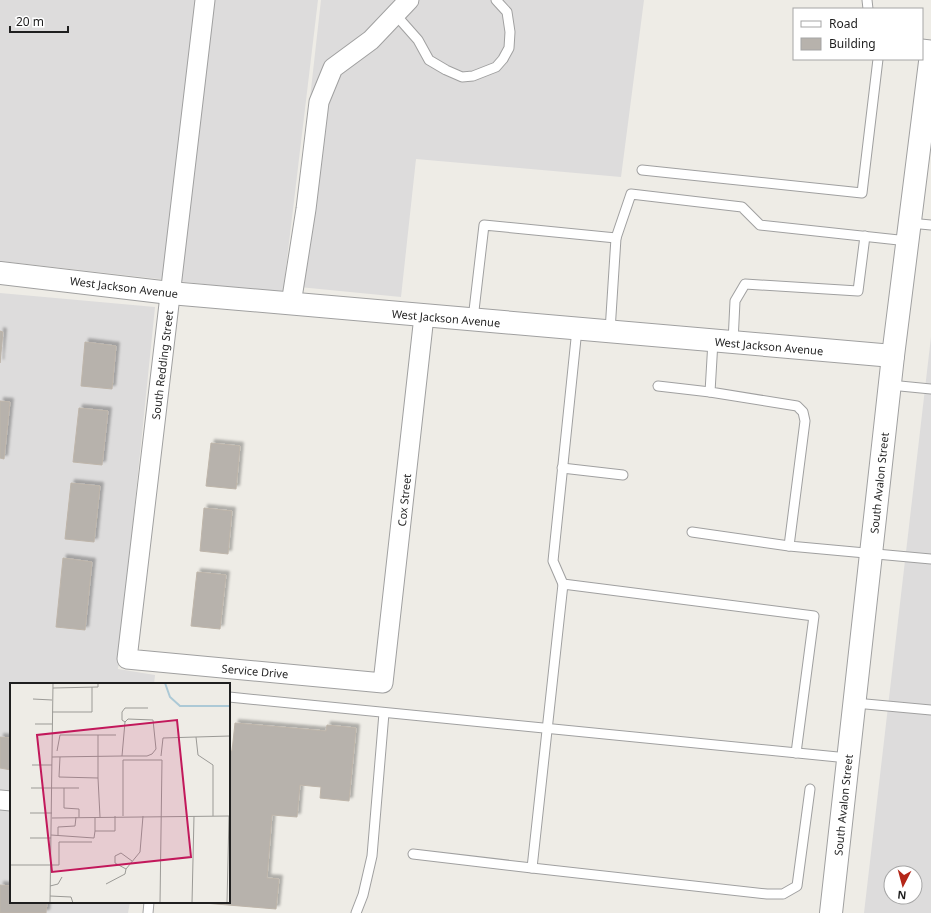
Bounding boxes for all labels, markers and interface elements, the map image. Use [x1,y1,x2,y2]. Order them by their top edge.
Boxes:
scale bar [10,8,68,34]
legend [793,8,923,60]
text: 20 m [16,13,44,30]
text: Road [829,15,858,32]
text: Building [829,35,876,52]
street label: West Jackson Avenue [69,273,179,301]
street label: West Jackson Avenue [391,306,501,330]
street label: South Redding Street [148,310,176,420]
street label: West Jackson Avenue [714,334,824,358]
street label: South Avalon Street [866,432,892,534]
street label: Cox Street [394,473,414,527]
street label: Service Drive [221,661,289,681]
inset map [10,683,230,903]
street label: South Avalon Street [830,754,856,856]
north arrow [883,865,923,905]
text: N [897,888,907,903]

